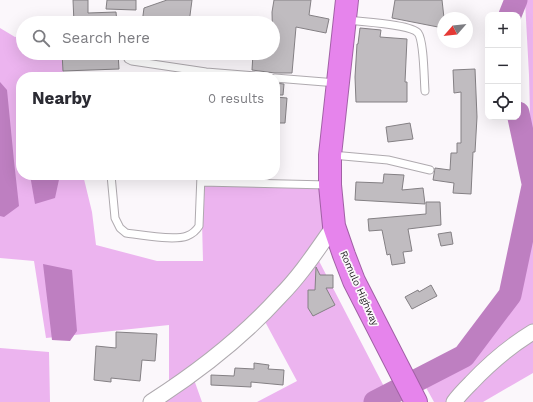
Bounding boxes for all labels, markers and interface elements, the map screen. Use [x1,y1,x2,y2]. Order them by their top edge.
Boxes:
north arrow [437,12,473,48]
map controls [485,12,521,120]
button: + [485,12,521,48]
search box [16,16,280,60]
icon: search [30,27,52,49]
text: Search here [62,29,150,47]
button: − [485,48,521,84]
button: locate [485,84,521,120]
text: Nearby [32,88,91,108]
text: 0 results [208,91,264,106]
street label: Romulo Highway [338,249,381,328]

